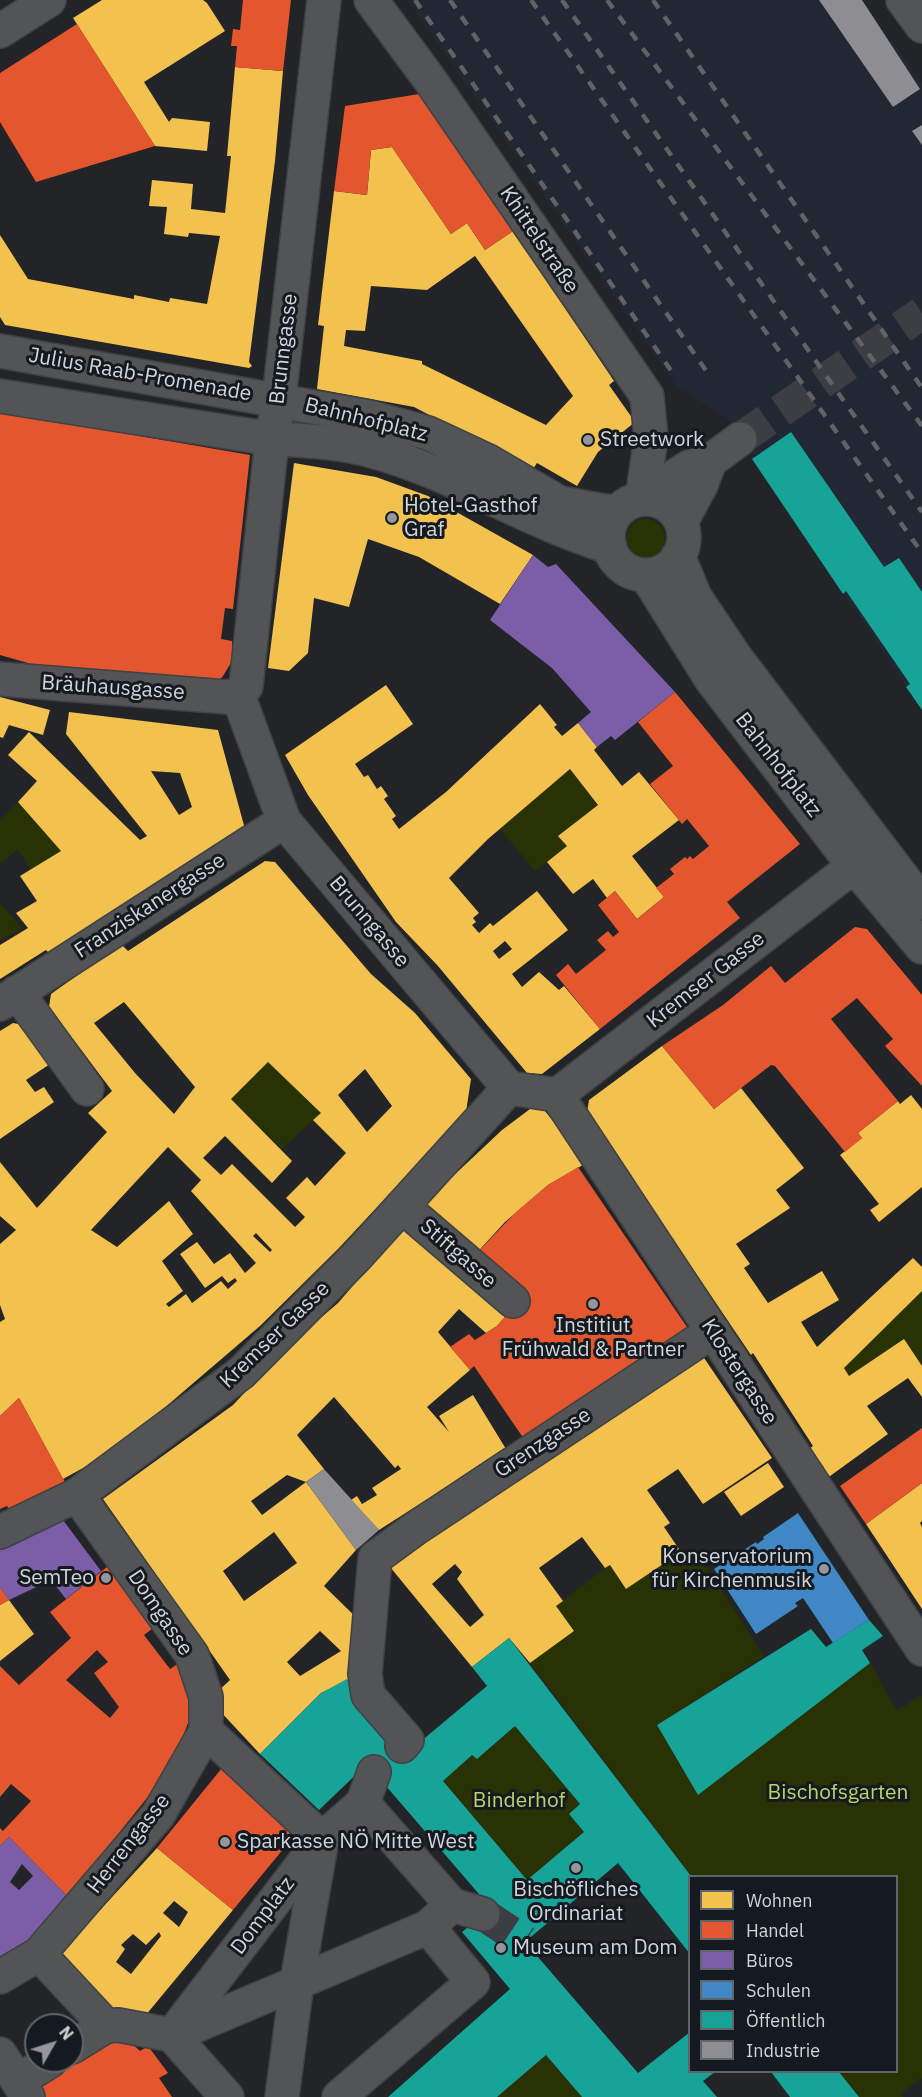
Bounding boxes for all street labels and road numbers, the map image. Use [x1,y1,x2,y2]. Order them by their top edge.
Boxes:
street label: Khittelstraße [494,182,584,298]
street label: Brunngasse [265,292,303,406]
street label: Julius Raab-Promenade [27,343,253,407]
street label: Bahnhofplatz [302,393,430,447]
street label: Bräuhausgasse [40,670,186,706]
street label: Bahnhofplatz [729,708,827,822]
street label: Franziskanergasse [70,848,230,964]
street label: Brunngasse [324,871,414,973]
street label: Kremser Gasse [642,926,770,1034]
street label: Stiftgasse [415,1214,501,1294]
street label: Kremser Gasse [215,1276,335,1394]
street label: Klostergasse [695,1314,783,1430]
street label: Grenzgasse [490,1403,596,1483]
street label: Domgasse [122,1565,198,1661]
street label: Herrengasse [82,1789,176,1899]
street label: Domplatz [226,1872,300,1960]

